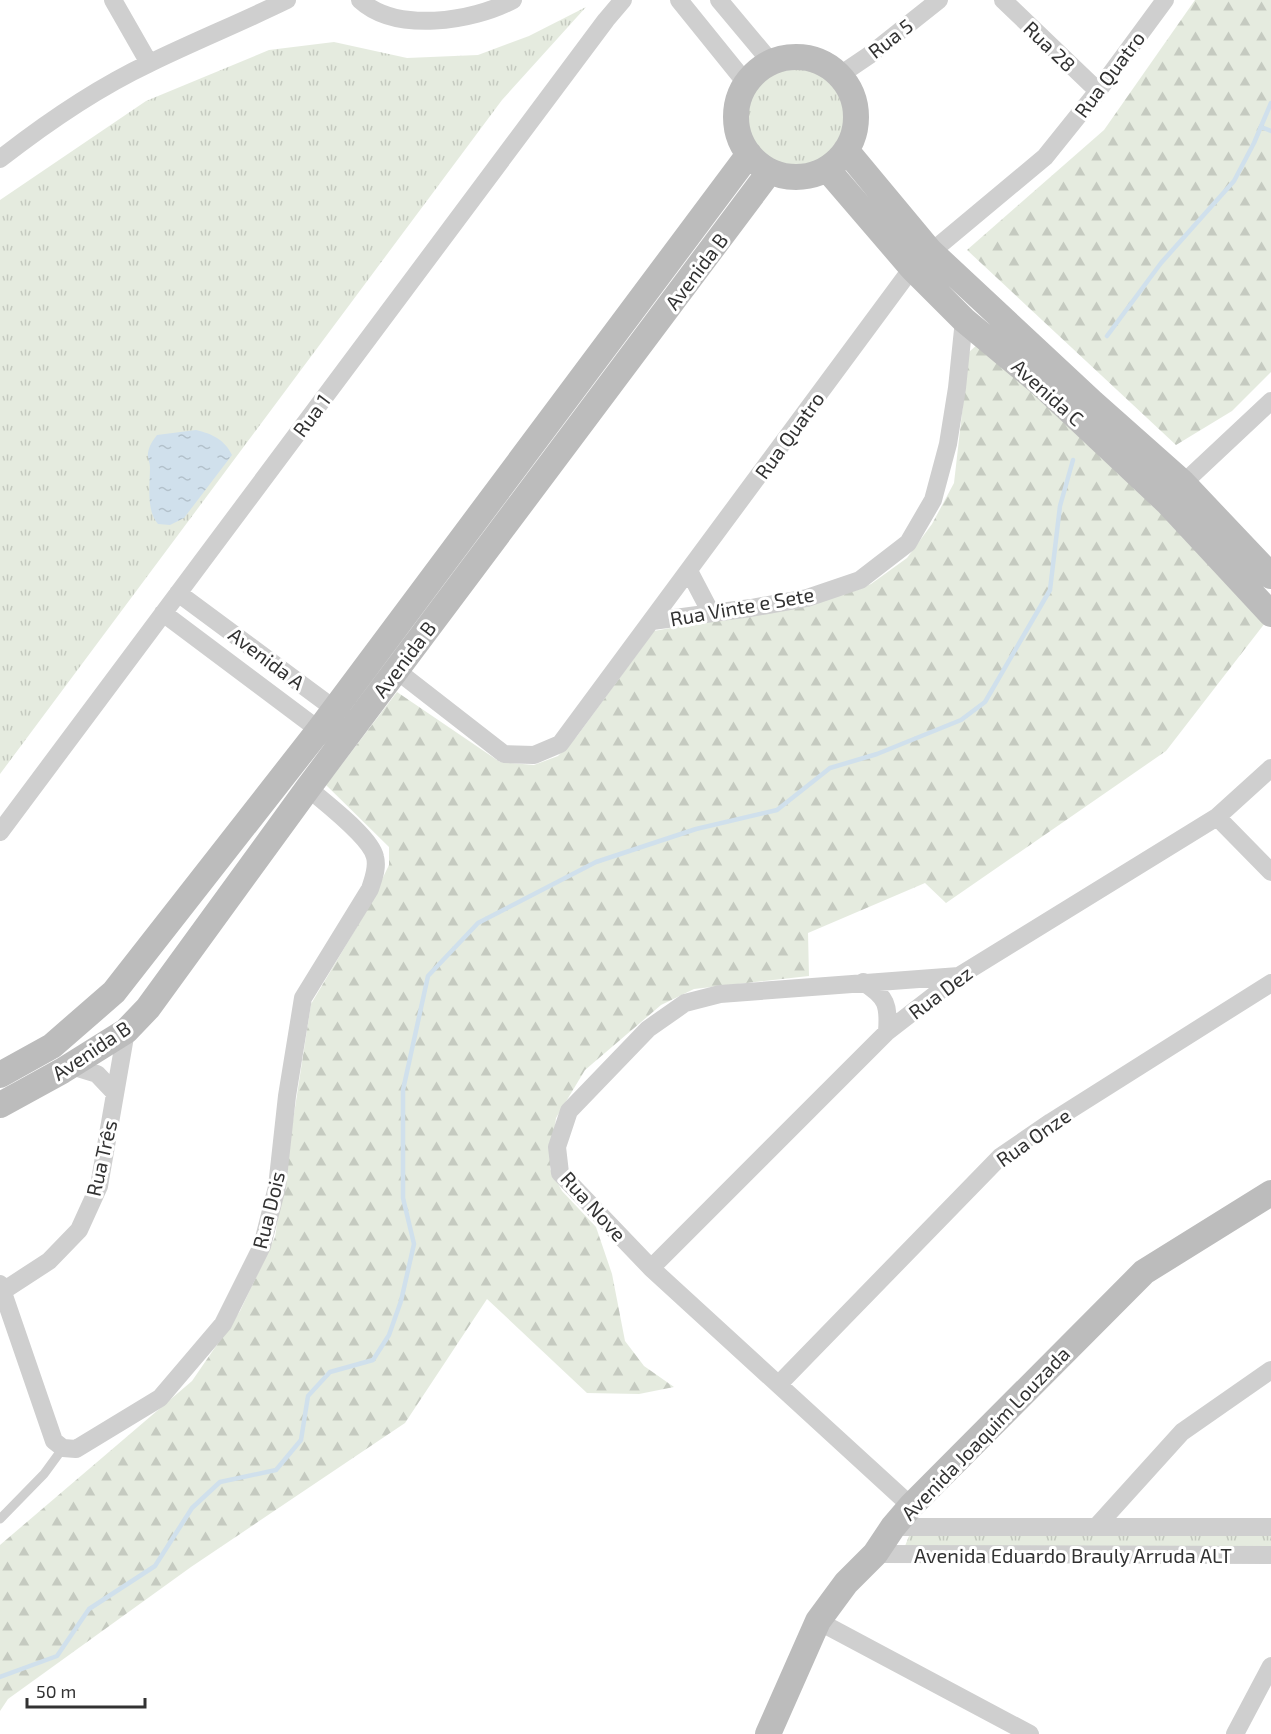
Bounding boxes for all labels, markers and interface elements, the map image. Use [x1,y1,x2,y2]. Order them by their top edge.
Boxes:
street label: Rua 5 [863,13,917,63]
street label: Rua 28 [1019,16,1081,76]
street label: Rua Quatro [1069,26,1149,122]
street label: Avenida B [660,228,732,314]
street label: Avenida C [1007,354,1089,430]
street label: Rua Quatro [749,387,829,483]
street label: Rua 1 [287,389,335,441]
street label: Rua Vinte e Sete [668,582,816,630]
street label: Avenida B [368,616,440,702]
street label: Avenida A [224,622,310,695]
street label: Rua Dez [903,960,977,1024]
street label: Avenida B [47,1015,135,1085]
street label: Rua Onze [991,1103,1075,1171]
street label: Rua Três [81,1118,121,1198]
street label: Rua Nove [556,1166,632,1246]
street label: Rua Dois [247,1169,289,1251]
street label: Avenida Joaquim Louzada [896,1341,1074,1525]
street label: Avenida Eduardo Brauly Arruda ALT [914,1543,1232,1567]
scale bar [27,1671,146,1709]
text: 50 m [36,1680,76,1702]

